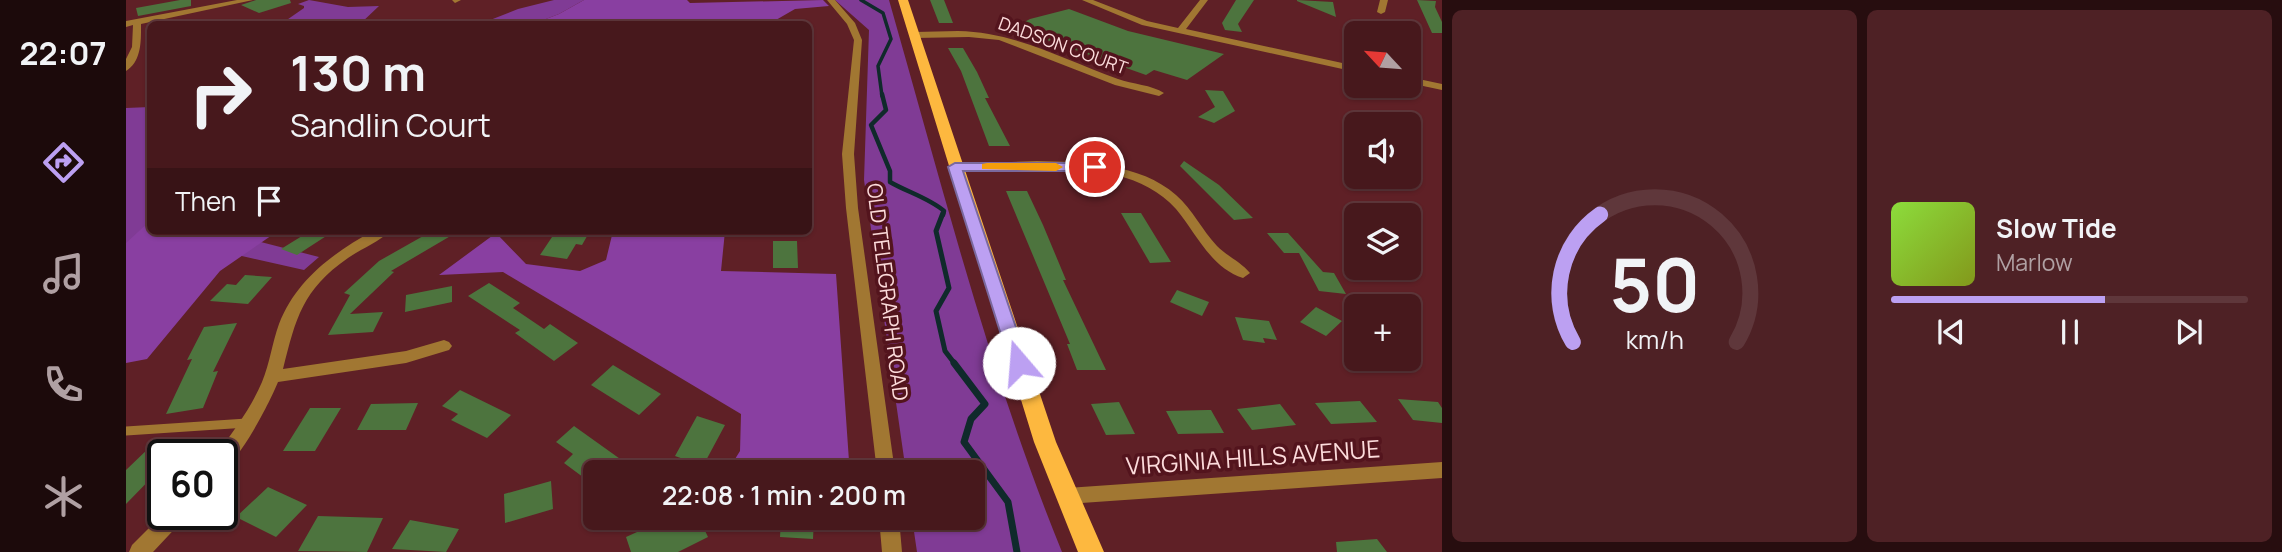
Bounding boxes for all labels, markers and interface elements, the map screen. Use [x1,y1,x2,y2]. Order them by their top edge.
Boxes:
street label: DADSON COURT [995,11,1132,80]
north arrow [1344,21,1421,98]
map controls [1344,21,1421,371]
text: 22:07 [19,31,107,75]
text: 130 m [290,39,426,106]
icon: right [175,49,266,140]
text: Sandlin Court [290,103,491,147]
button: sound [1344,112,1421,189]
pin [1065,137,1125,197]
icon: directions [39,138,88,187]
icon: arrive [1076,148,1114,186]
icon: arrive [250,182,288,220]
street label: OLD TELEGRAPH ROAD [861,182,915,402]
text: Then [175,183,236,219]
button: layers [1344,203,1421,280]
text: Slow Tide [1996,210,2117,246]
text: 50 [1609,234,1700,334]
text: Marlow [1996,246,2073,278]
icon: music [39,249,88,298]
button: + [1344,294,1421,371]
icon: previous [1932,313,1970,351]
icon: pause [2051,313,2089,351]
icon: next [2170,313,2208,351]
text: km/h [1625,322,1684,357]
position arrow [982,326,1056,400]
icon: phone [39,360,88,409]
street label: VIRGINIA HILLS AVENUE [1125,431,1381,482]
speed limit sign: 60 [147,439,238,530]
icon: climate [39,472,88,521]
text: 22:08 · 1 min · 200 m [662,477,906,513]

